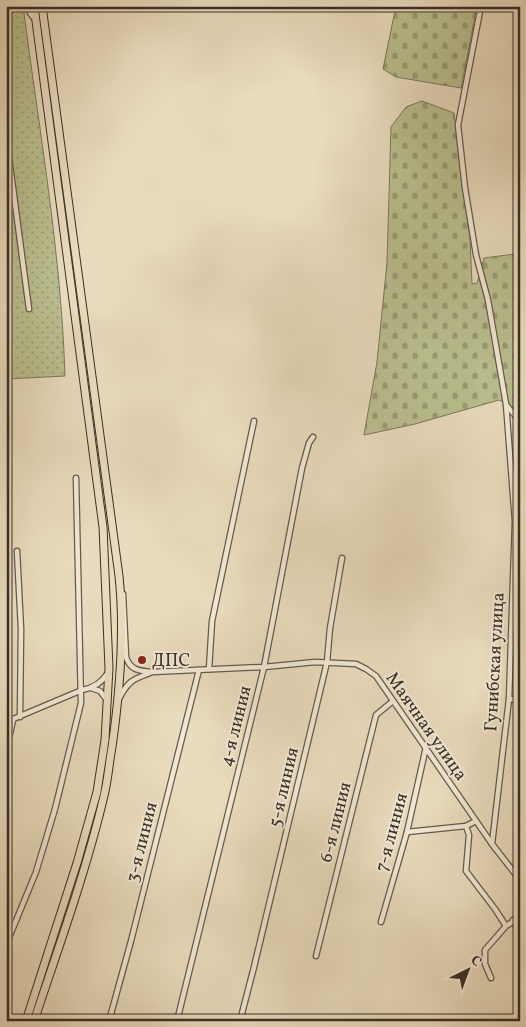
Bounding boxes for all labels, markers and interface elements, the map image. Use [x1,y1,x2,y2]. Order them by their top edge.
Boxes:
street label: Гунибская улица [479,592,512,732]
place label: ДПС [152,649,190,674]
marker: ДПС [136,654,148,666]
street label: Маячная улица [379,668,473,786]
street label: 4-я линия [214,683,259,769]
street label: 5-я линия [263,745,306,830]
street label: 6-я линия [314,779,359,865]
street label: 7-я линия [370,790,415,875]
street label: 3-я линия [120,800,164,885]
north arrow [444,944,494,994]
text: С [466,951,485,972]

